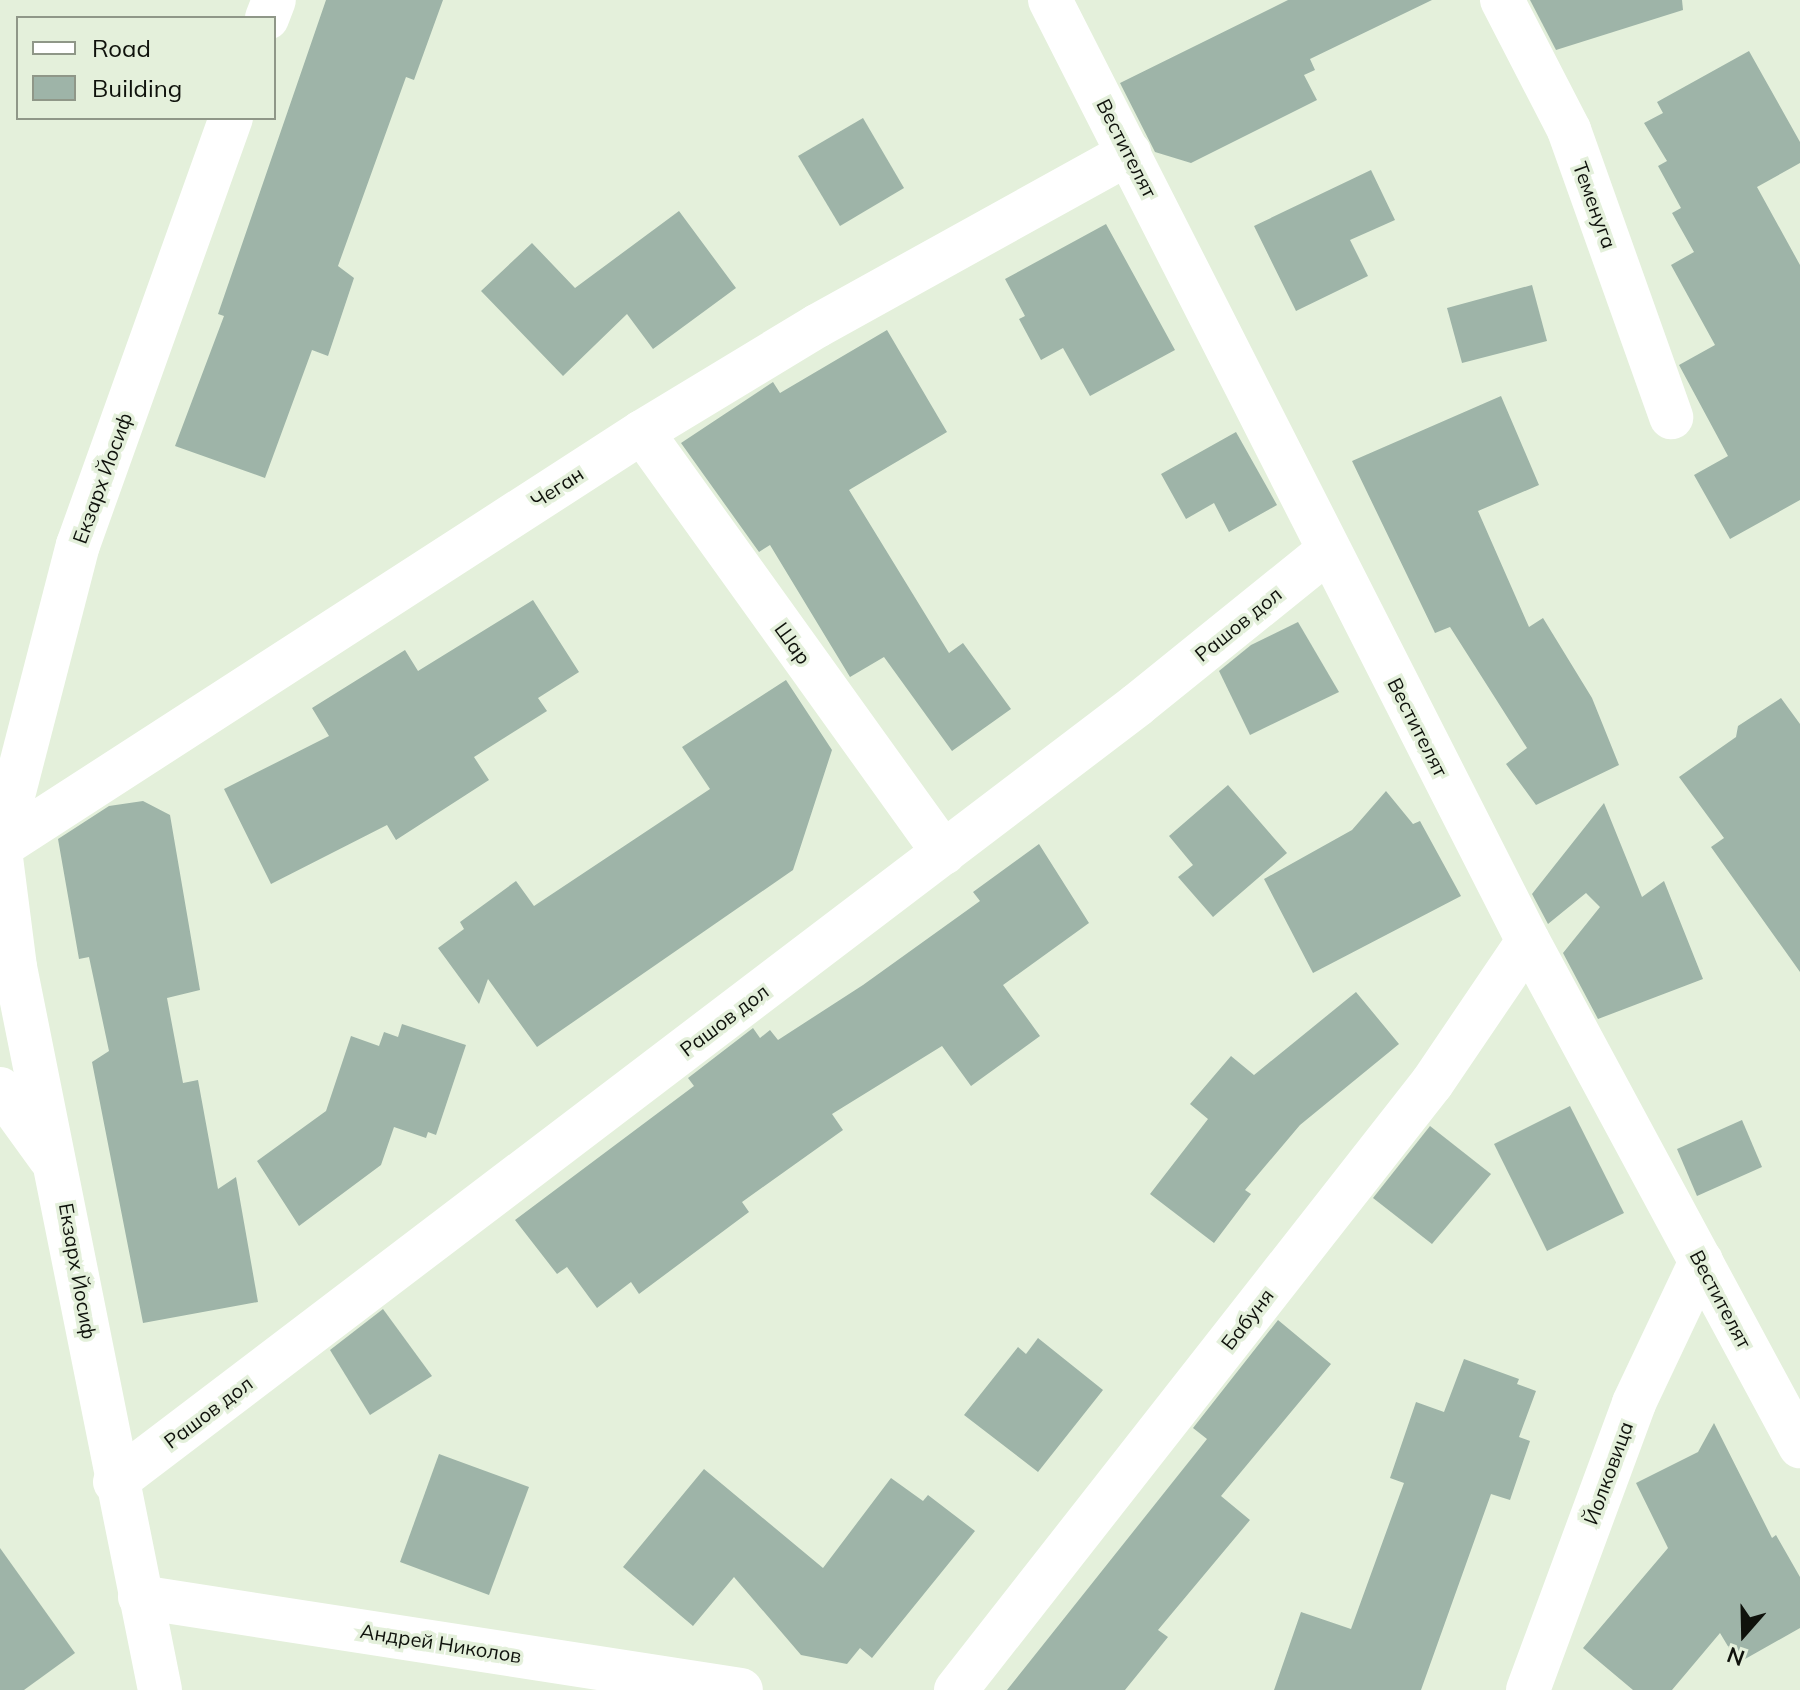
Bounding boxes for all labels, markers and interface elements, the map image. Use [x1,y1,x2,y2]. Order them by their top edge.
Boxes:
legend [16,16,276,120]
text: Road [92,33,151,63]
text: Building [92,73,182,103]
street label: Вестителят [1092,95,1162,201]
street label: Теменуга [1568,159,1622,251]
street label: Екзарх Йосиф [67,409,137,547]
street label: Чеган [526,461,588,513]
street label: Рашов дол [1190,582,1286,666]
street label: Шар [770,617,816,669]
street label: Вестителят [1383,674,1453,780]
street label: Рашов дол [675,979,773,1061]
street label: Екзарх Йосиф [54,1201,102,1341]
street label: Вестителят [1685,1246,1757,1352]
street label: Бабуня [1216,1284,1278,1354]
street label: Рашов дол [159,1371,257,1453]
street label: Йолковица [1578,1418,1638,1528]
north arrow [1704,1594,1784,1674]
street label: Андрей Николов [359,1618,523,1668]
text: N [1723,1641,1748,1673]

